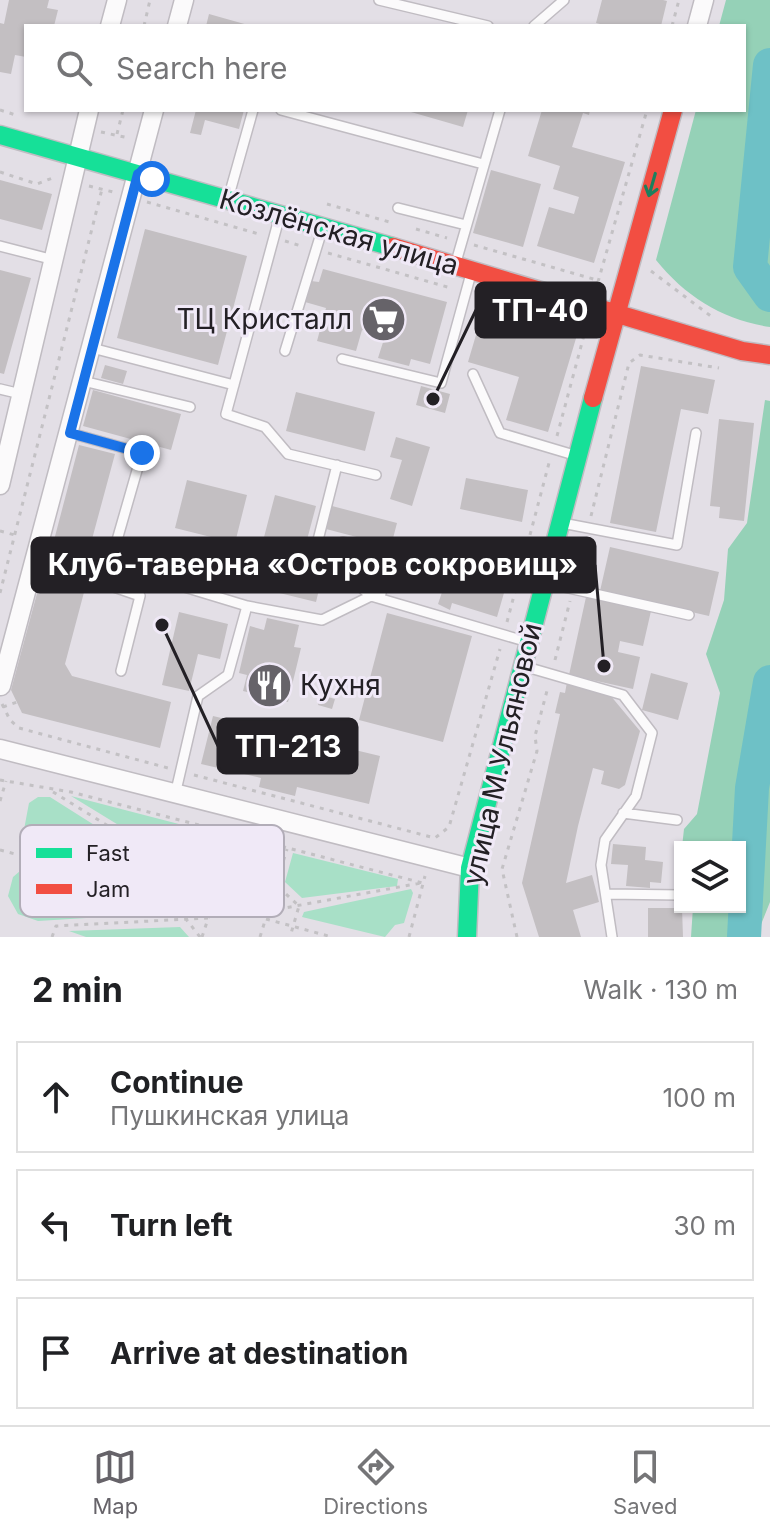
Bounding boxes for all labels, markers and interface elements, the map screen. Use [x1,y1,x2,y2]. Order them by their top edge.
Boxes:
search box [24,24,746,112]
icon: search [52,46,96,90]
text: Search here [116,50,288,86]
route start [134,161,170,197]
one-way arrow [644,172,659,198]
street label: Козлёнская улица [216,182,462,282]
callout: ТП-40 [476,283,605,337]
text: ТП-40 [492,292,589,328]
supermarket icon: ТЦ Кристалл [359,295,407,343]
place label: ТЦ Кристалл [176,302,352,336]
route end [124,435,160,471]
callout: Клуб-таверна «Остров сокровищ» [32,538,595,592]
text: Клуб-таверна «Остров сокровищ» [48,546,578,582]
street label: улица М.Ульяновой [455,620,549,888]
restaurant icon: Кухня [245,661,293,709]
place label: Кухня [300,668,381,702]
callout: ТП-213 [218,719,357,773]
text: ТП-213 [234,728,342,764]
legend [20,825,284,917]
text: Fast [86,840,130,866]
map controls [674,841,746,913]
button: layers [674,841,746,913]
text: Jam [86,876,130,902]
text: 2 min [32,969,123,1010]
text: Walk · 130 m [583,974,738,1005]
text: Continue [110,1064,244,1100]
icon: ahead [34,1075,78,1119]
text: 100 m [663,1082,736,1113]
text: Пушкинская улица [110,1100,349,1131]
icon: left [34,1203,78,1247]
text: Turn left [110,1207,232,1243]
text: 30 m [673,1210,736,1241]
icon: arrive [34,1331,78,1375]
text: Arrive at destination [110,1335,408,1371]
tab: Map [93,1445,138,1519]
tab: Directions [323,1445,428,1519]
tab: Saved [613,1445,677,1519]

